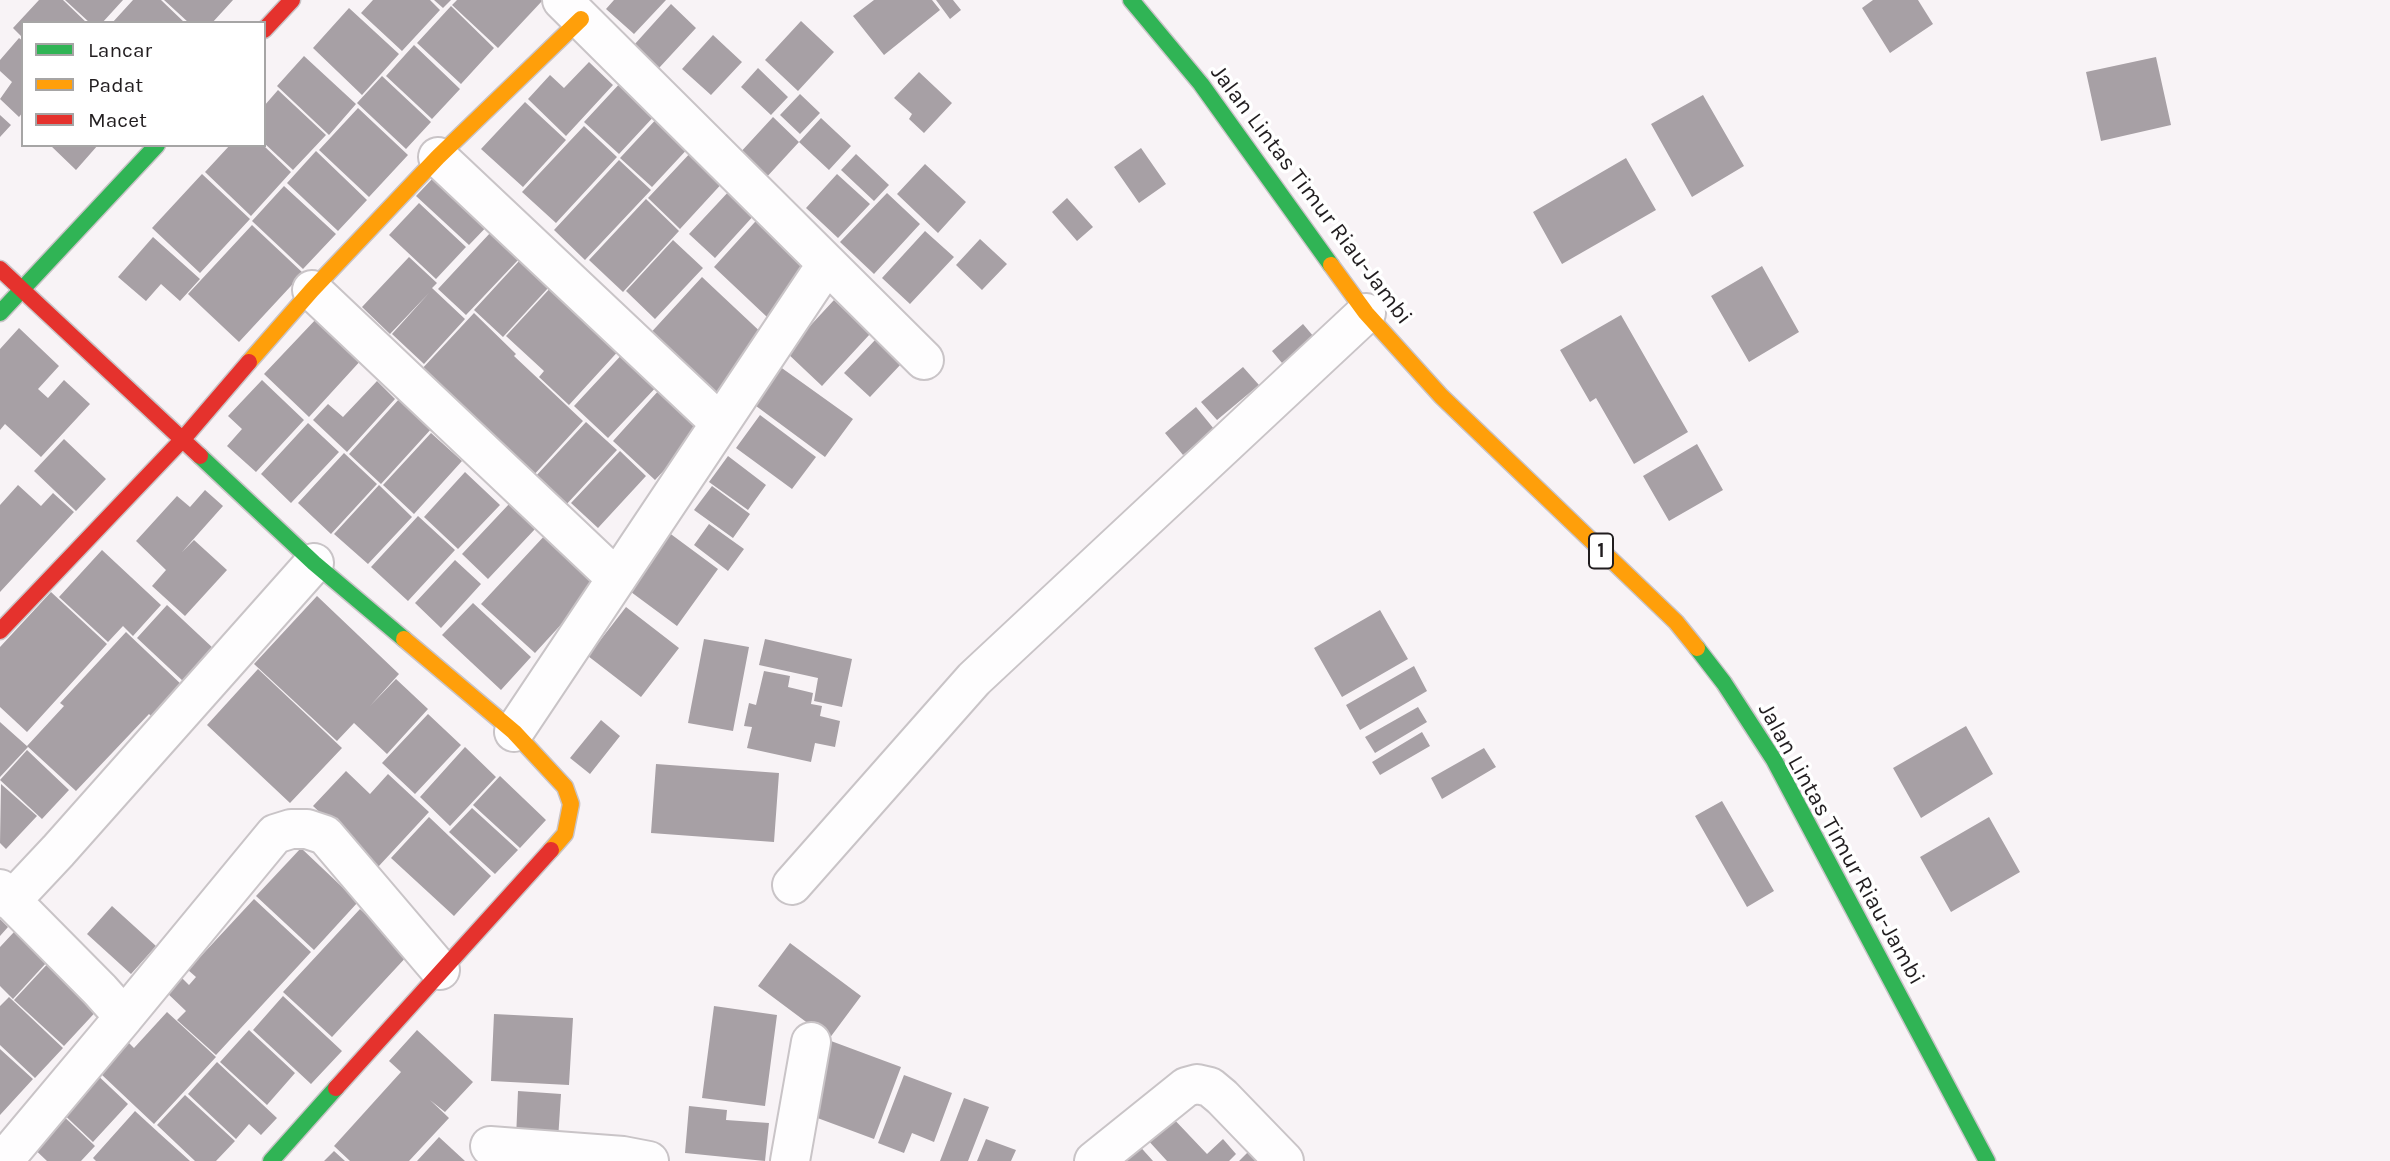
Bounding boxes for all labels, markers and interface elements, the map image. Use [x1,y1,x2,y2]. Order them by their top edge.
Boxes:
legend [21,21,266,147]
text: Lancar [88,38,152,62]
street label: Jalan Lintas Timur Riau-Jambi [1204,60,1418,330]
text: Padat [88,73,143,97]
text: Macet [88,108,147,132]
road number: 1 [1589,534,1613,568]
street label: Jalan Lintas Timur Riau-Jambi [1752,698,1930,990]

